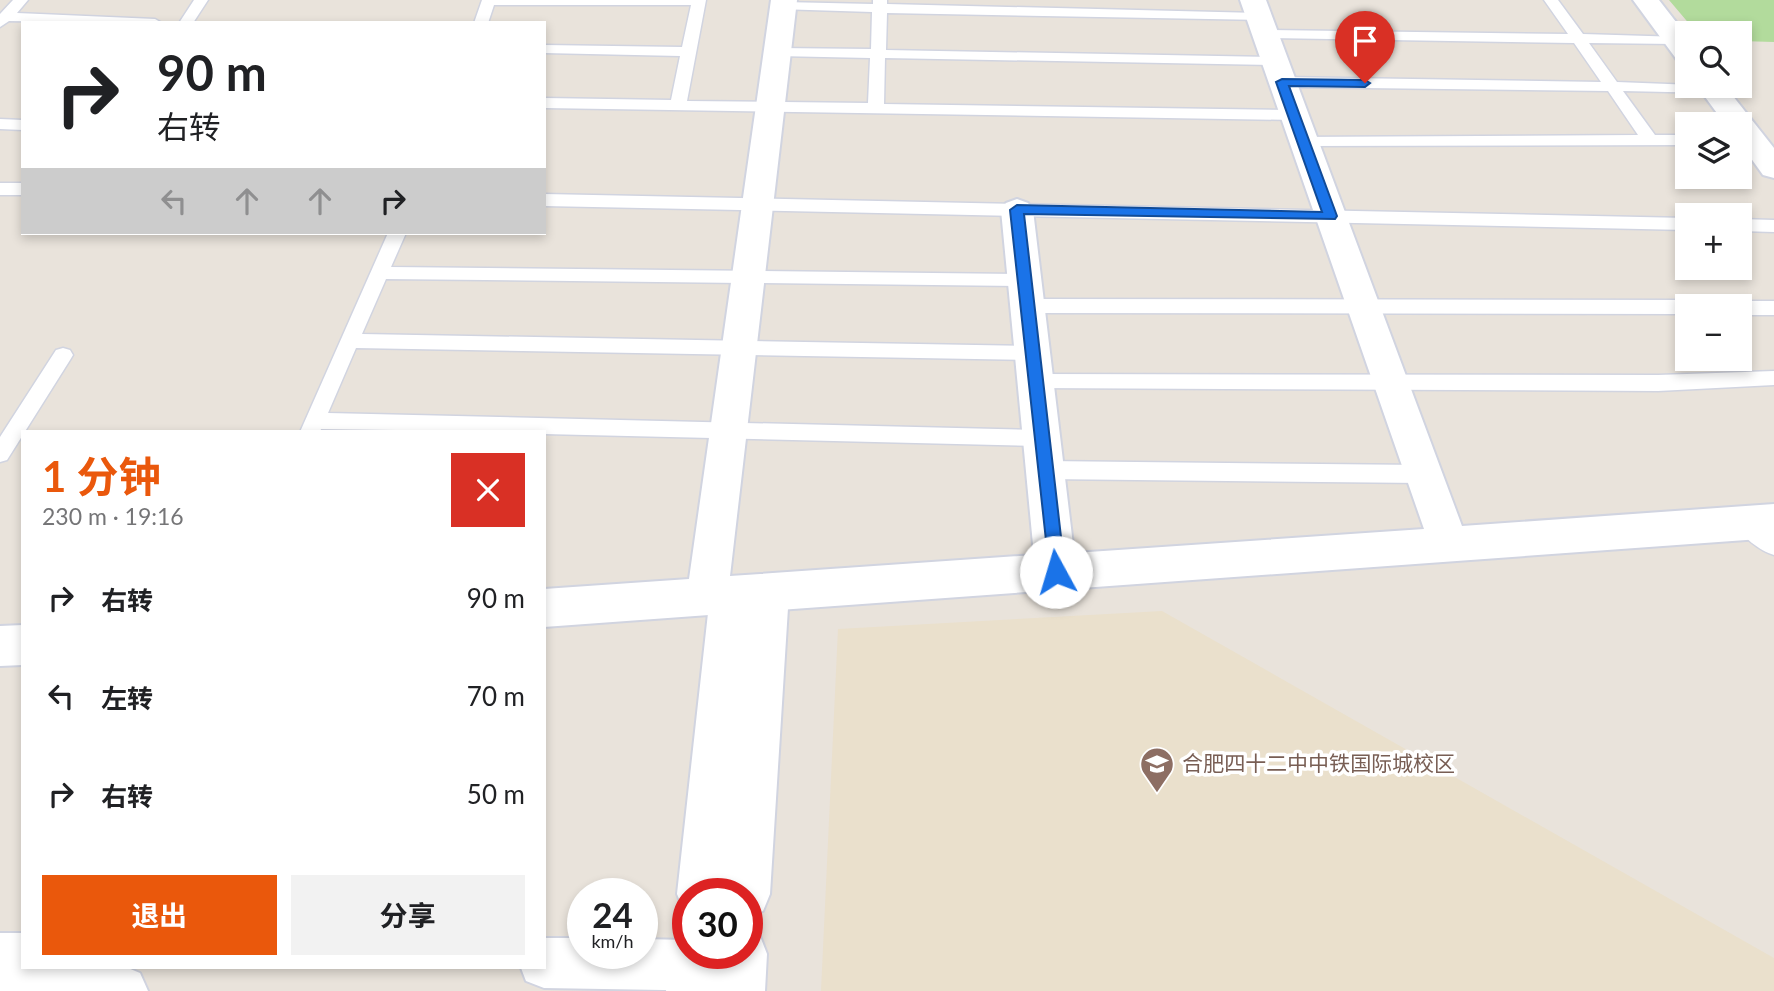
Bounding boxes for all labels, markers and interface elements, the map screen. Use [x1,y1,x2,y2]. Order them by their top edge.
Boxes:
pin [1335,11,1395,83]
map controls [1675,21,1752,371]
button: search [1675,21,1752,98]
icon: arrive [1346,22,1384,60]
text: 90 m [157,43,267,101]
icon: right [42,49,133,140]
text: 右转 [157,107,221,146]
button: layers [1675,112,1752,189]
icon: left [155,182,193,220]
icon: ahead [228,182,266,220]
icon: ahead [301,182,339,220]
icon: right [374,182,412,220]
button: + [1675,203,1752,280]
button: − [1675,294,1752,371]
text: 1 分钟 [42,451,161,501]
button: close [451,453,525,527]
text: 230 m · 19:16 [42,502,184,530]
position arrow [1019,535,1093,609]
icon: right [42,579,80,617]
text: 90 m [467,582,525,614]
text: 右转 [101,584,153,616]
icon: left [42,677,80,715]
text: 70 m [467,680,525,712]
text: 左转 [101,682,153,714]
school or university icon: 合肥四十二中中铁国际城校区 [1138,745,1176,794]
place label: 合肥四十二中中铁国际城校区 [1182,750,1455,775]
icon: right [42,775,80,813]
text: 50 m [467,778,525,810]
text: 右转 [101,780,153,812]
button: 退出 [42,875,277,955]
button: 分享 [291,875,525,955]
speed limit sign: 30 [672,878,763,969]
text: 24 [592,893,633,935]
text: km/h [591,930,634,952]

